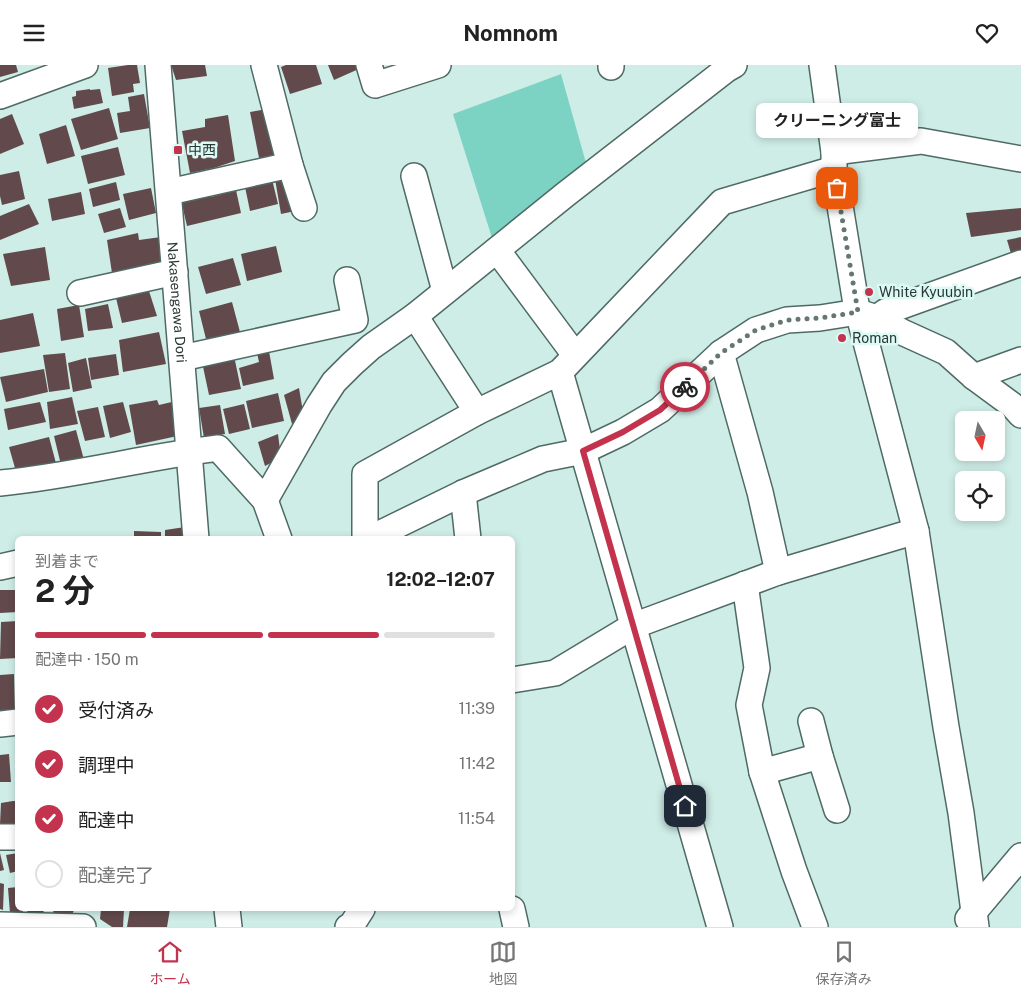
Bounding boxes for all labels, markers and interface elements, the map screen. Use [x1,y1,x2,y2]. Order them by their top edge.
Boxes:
icon: menu [20,19,48,47]
icon: heart [973,19,1001,47]
text: Nomnom [463,20,558,46]
callout: クリーニング富士 [756,103,918,138]
text: クリーニング富士 [773,111,901,130]
place label: 中西 [188,142,216,158]
marker: 中西 [172,144,184,156]
pin [816,167,858,209]
icon: bag [823,174,851,202]
street label: Nakasengawa Dori [164,241,190,363]
place label: White Kyuubin [879,284,973,300]
marker: White Kyuubin [863,286,875,298]
place label: Roman [852,330,897,346]
marker: Roman [836,332,848,344]
courier [660,362,710,412]
icon: bike [671,373,699,401]
north arrow [955,411,1005,461]
map controls [955,411,1005,521]
button: locate [955,471,1005,521]
text: 到着まで [35,552,99,571]
text: 12:02–12:07 [386,568,495,590]
text: 2 分 [35,572,95,609]
text: 配達中 · 150 m [35,650,139,669]
icon: check [35,695,63,723]
text: 受付済み [78,699,154,721]
text: 11:39 [458,699,495,718]
icon: check [35,750,63,778]
text: 調理中 [78,754,135,776]
text: 11:42 [459,754,495,773]
pin [664,785,706,827]
icon: home [671,792,699,820]
icon: check [35,805,63,833]
text: 配達中 [78,809,135,831]
text: 11:54 [458,809,495,828]
text: 配達完了 [78,864,154,886]
tab: ホーム [149,938,191,988]
tab: 地図 [489,938,517,988]
tab: 保存済み [816,938,872,988]

